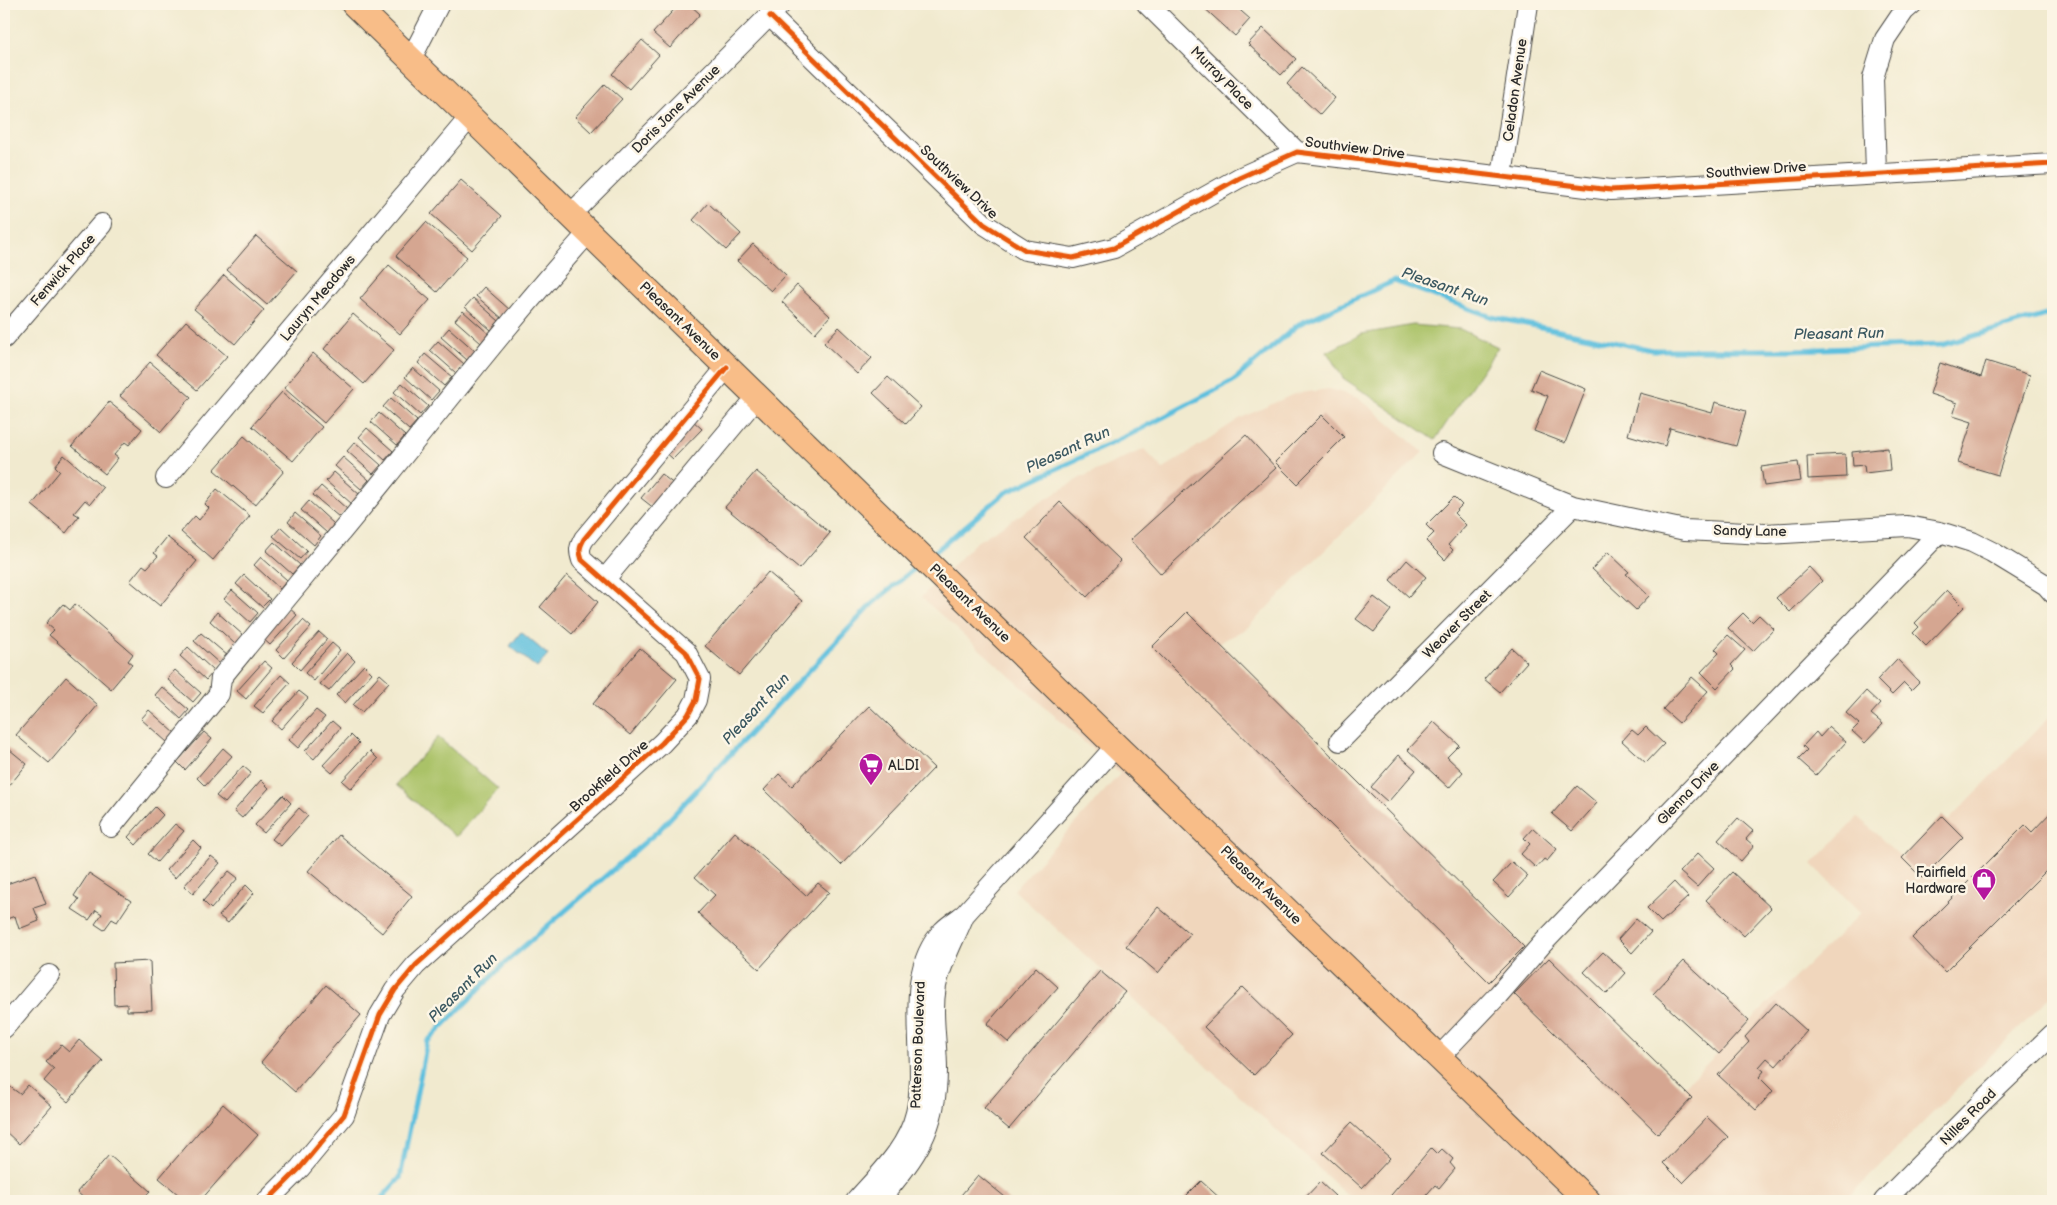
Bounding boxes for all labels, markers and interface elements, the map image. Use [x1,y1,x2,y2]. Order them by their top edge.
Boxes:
street label: Celadon Avenue [1499,37,1531,143]
street label: Murray Place [1187,43,1257,113]
street label: Doris Jane Avenue [628,61,724,157]
street label: Southview Drive [1304,133,1406,163]
street label: Southview Drive [916,142,1002,222]
street label: Southview Drive [1705,158,1807,182]
street label: Fenwick Place [27,230,99,310]
street label: Lauryn Meadows [277,251,359,345]
water label: Pleasant Run [1399,263,1491,311]
street label: Pleasant Avenue [636,278,724,364]
water label: Pleasant Run [1794,324,1884,344]
water label: Pleasant Run [1023,422,1113,478]
street label: Sandy Lane [1713,522,1787,540]
street label: Pleasant Avenue [926,560,1014,646]
street label: Weaver Street [1419,586,1495,662]
water label: Pleasant Run [718,669,794,749]
street label: Brookfield Drive [566,736,652,816]
supermarket icon: ALDI [858,752,884,786]
place label: ALDI [888,757,919,774]
street label: Glenna Drive [1653,758,1723,828]
street label: Pleasant Avenue [1217,842,1305,928]
place label: Fairfield Hardware [1905,864,1966,897]
shop icon: Fairfield Hardware [1971,867,1997,901]
water label: Pleasant Run [424,949,502,1027]
street label: Patterson Boulevard [907,981,929,1109]
street label: Nilles Road [1936,1085,2000,1149]

